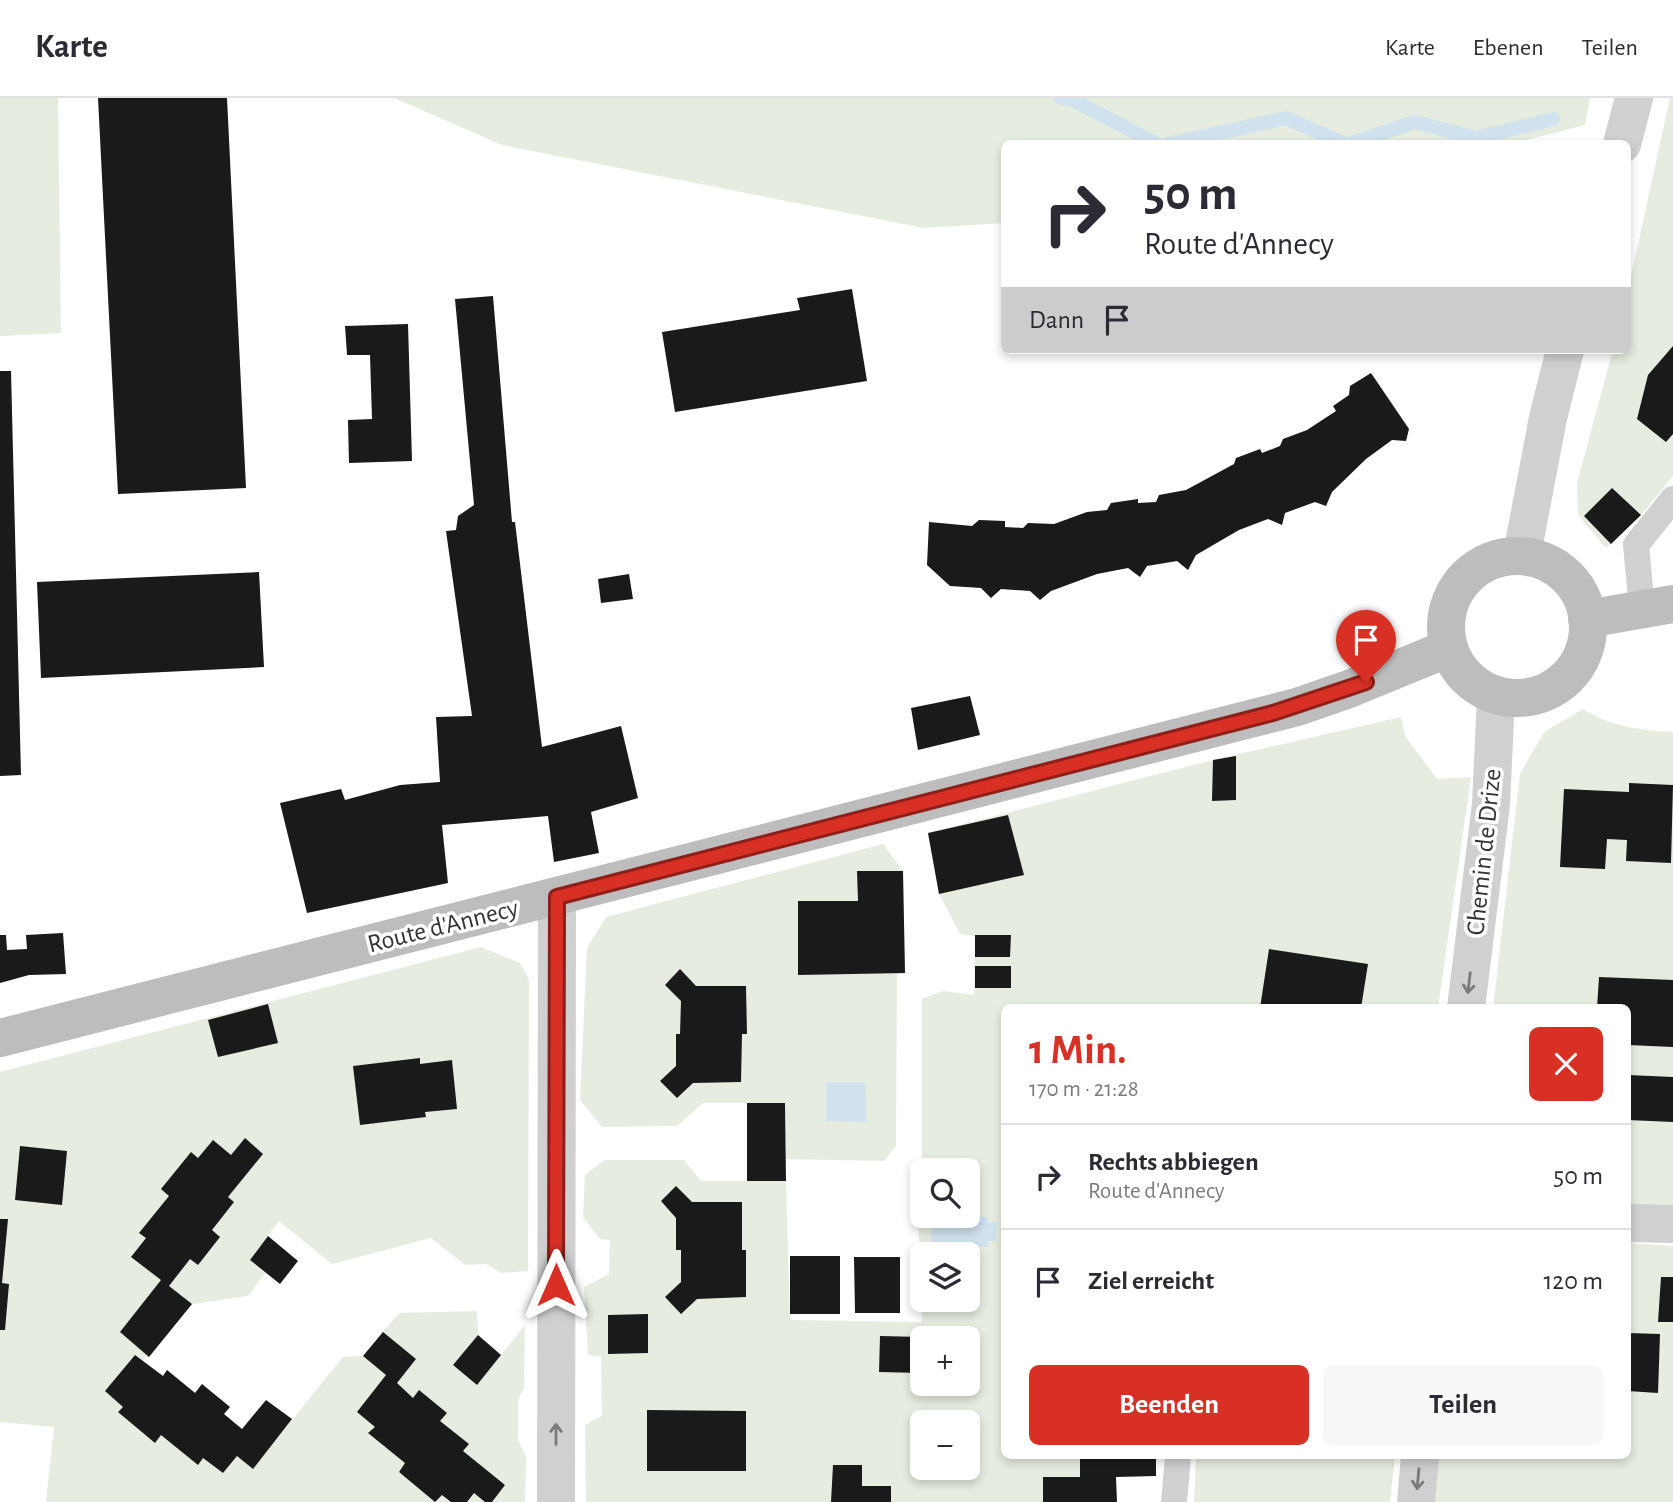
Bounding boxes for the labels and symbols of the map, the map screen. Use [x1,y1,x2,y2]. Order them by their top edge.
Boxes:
pin [1336,610,1396,682]
street label: Chemin de Drize [1462,767,1506,937]
street label: Route d'Annecy [365,895,521,957]
one-way arrow [1462,971,1475,994]
position arrow [519,1248,593,1322]
one-way arrow [549,1423,563,1446]
one-way arrow [1411,1467,1424,1490]

